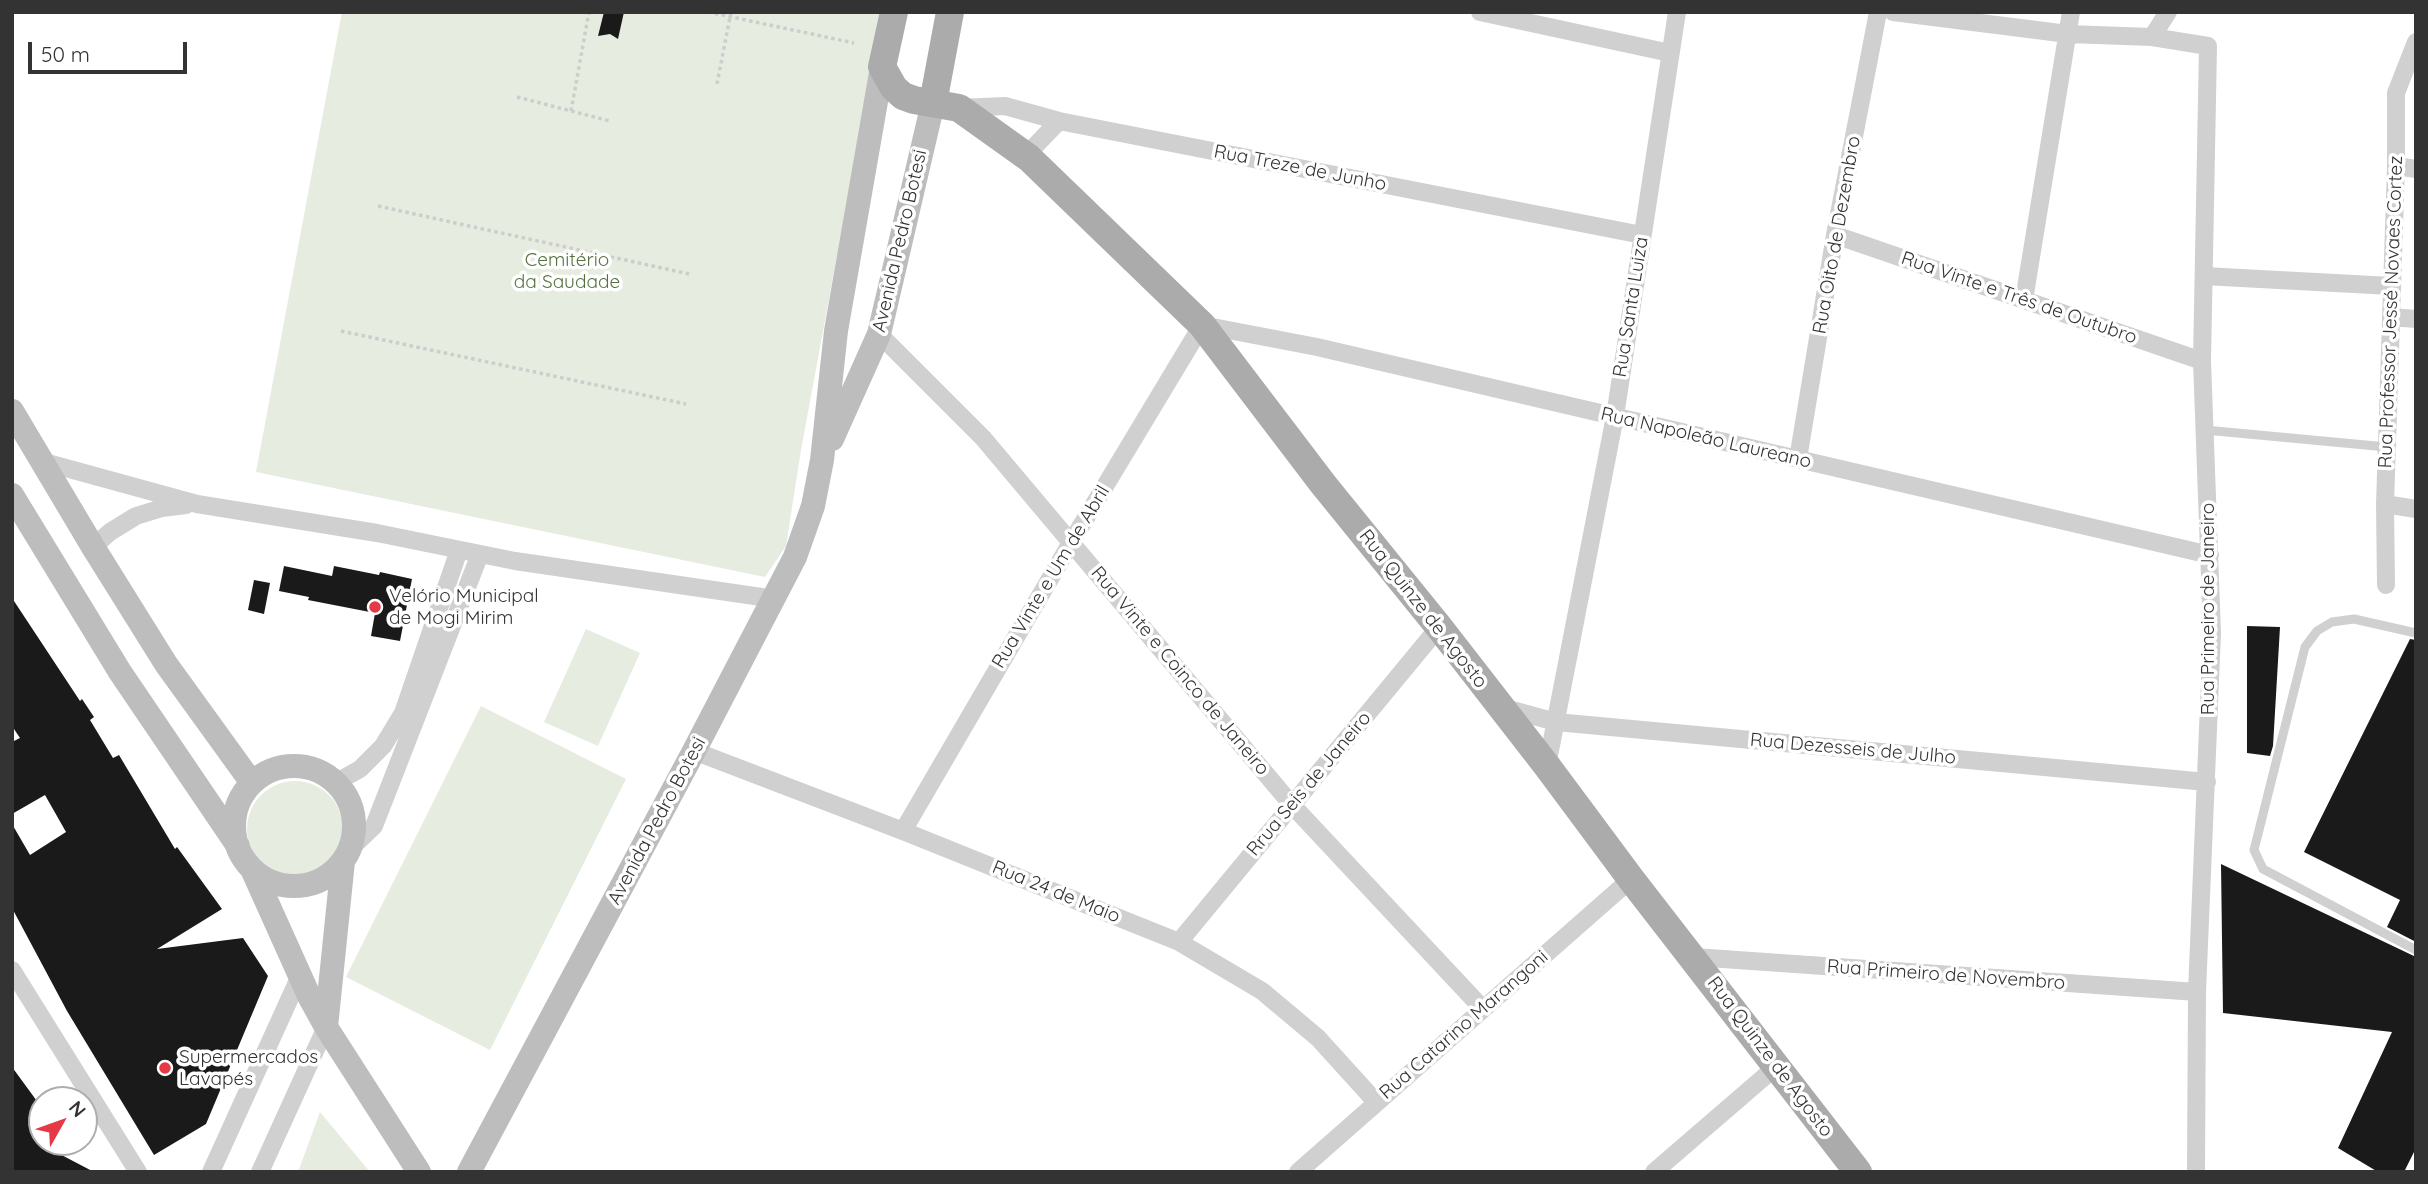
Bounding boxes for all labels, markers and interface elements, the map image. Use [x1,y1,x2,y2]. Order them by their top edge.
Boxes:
scale bar [32,28,191,72]
text: 50 m [41,41,90,67]
street label: Rua Oito de Dezembro [1808,134,1866,336]
street label: Rua Treze de Junho [1212,140,1388,196]
street label: Avenida Pedro Botesi [868,148,932,334]
street label: Rua Professor Jessé Novaes Cortez [2374,155,2408,469]
street label: Rua Santa Luiza [1609,235,1653,379]
street label: Rua Vinte e Três de Outubro [1898,247,2140,349]
park label: Cemitério da Saudade [514,249,620,293]
street label: Rua Napoleão Laureano [1598,403,1814,473]
street label: Rua Vinte e Um de Abril [987,482,1115,672]
street label: Rua Primeiro de Janeiro [2197,503,2219,715]
street label: Rua Quinze de Agosto [1354,525,1492,693]
street label: Rua Vinte e Coinco de Janeiro [1086,562,1274,780]
place label: Velório Municipal de Mogi Mirim [389,585,539,629]
marker: Velório Municipal de Mogi Mirim [367,599,383,615]
street label: Rrua Seis de Janeiro [1242,707,1376,861]
street label: Rua Dezesseis de Julho [1749,729,1957,769]
street label: Avenida Pedro Botesi [603,733,711,909]
street label: Rua 24 de Maio [989,856,1123,928]
street label: Rua Catarino Marangoni [1375,946,1553,1104]
street label: Rua Primeiro de Novembro [1826,955,2066,995]
street label: Rua Quinze de Agosto [1702,972,1838,1142]
place label: Supermercados Lavapés [179,1046,318,1090]
marker: Supermercados Lavapés [157,1060,173,1076]
north arrow [28,1086,98,1156]
text: N [64,1096,91,1122]

